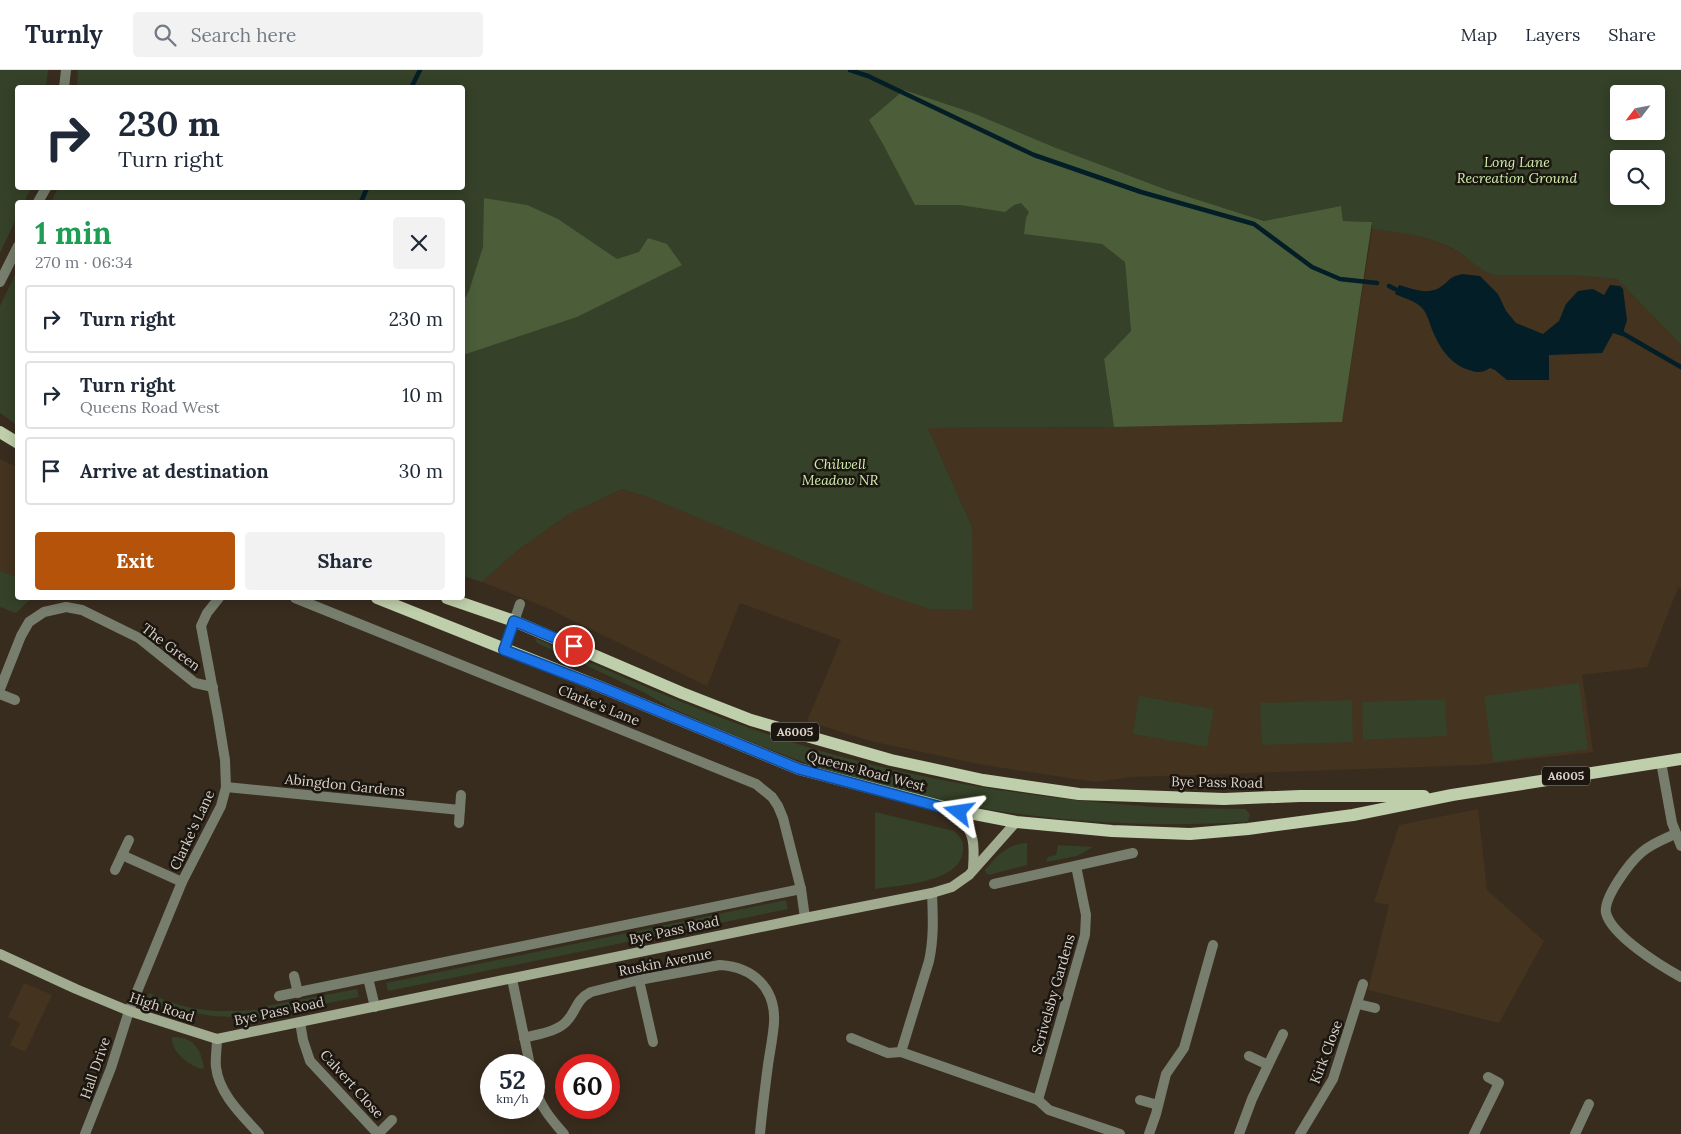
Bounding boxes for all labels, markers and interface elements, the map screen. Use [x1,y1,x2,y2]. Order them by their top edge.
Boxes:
search box [133,12,483,57]
text: Turnly [25,19,103,50]
icon: search [151,21,179,49]
text: Search here [191,23,296,47]
text: Map [1461,23,1497,46]
text: Layers [1525,23,1580,46]
text: Share [1608,23,1656,46]
north arrow [1610,85,1665,140]
map controls [1610,85,1665,205]
text: 230 m [118,101,220,146]
icon: right [35,105,100,170]
text: Turn right [118,145,223,173]
button: search [1610,150,1665,205]
park label: Long Lane Recreation Ground [1457,153,1577,187]
text: 1 min [35,214,112,252]
button: close [393,217,445,269]
text: 270 m · 06:34 [35,252,133,272]
icon: right [37,305,65,333]
text: Turn right [80,307,176,331]
text: 230 m [389,307,443,331]
text: Turn right [80,373,176,397]
icon: right [37,381,65,409]
text: 10 m [402,383,443,407]
text: Queens Road West [80,397,220,417]
park label: Chilwell Meadow NR [802,455,878,489]
icon: arrive [37,457,65,485]
text: Arrive at destination [80,459,269,483]
text: 30 m [399,459,443,483]
button: Exit [35,532,235,590]
button: Share [245,532,445,590]
street label: The Green [138,619,204,675]
pin [553,625,595,667]
icon: arrive [560,632,588,660]
street label: Clarke's Lane [556,680,643,730]
road number: A6005 [771,722,819,742]
street label: Queens Road West [805,746,928,796]
road number: A6005 [1542,766,1590,786]
street label: Abingdon Gardens [283,770,406,800]
street label: Bye Pass Road [1171,772,1263,792]
position arrow [932,785,984,837]
street label: Clarke's Lane [166,787,219,873]
street label: Bye Pass Road [627,912,721,948]
street label: Scrivelsby Gardens [1027,932,1079,1056]
street label: Ruskin Avenue [617,944,714,980]
street label: High Road [127,988,197,1026]
street label: Bye Pass Road [232,993,326,1029]
street label: Kirk Close [1306,1017,1346,1086]
street label: Hall Drive [76,1034,114,1101]
street label: Calvert Close [316,1046,388,1122]
speed limit sign: 60 [555,1054,620,1119]
text: 52 [499,1064,526,1096]
text: km/h [496,1091,529,1106]

